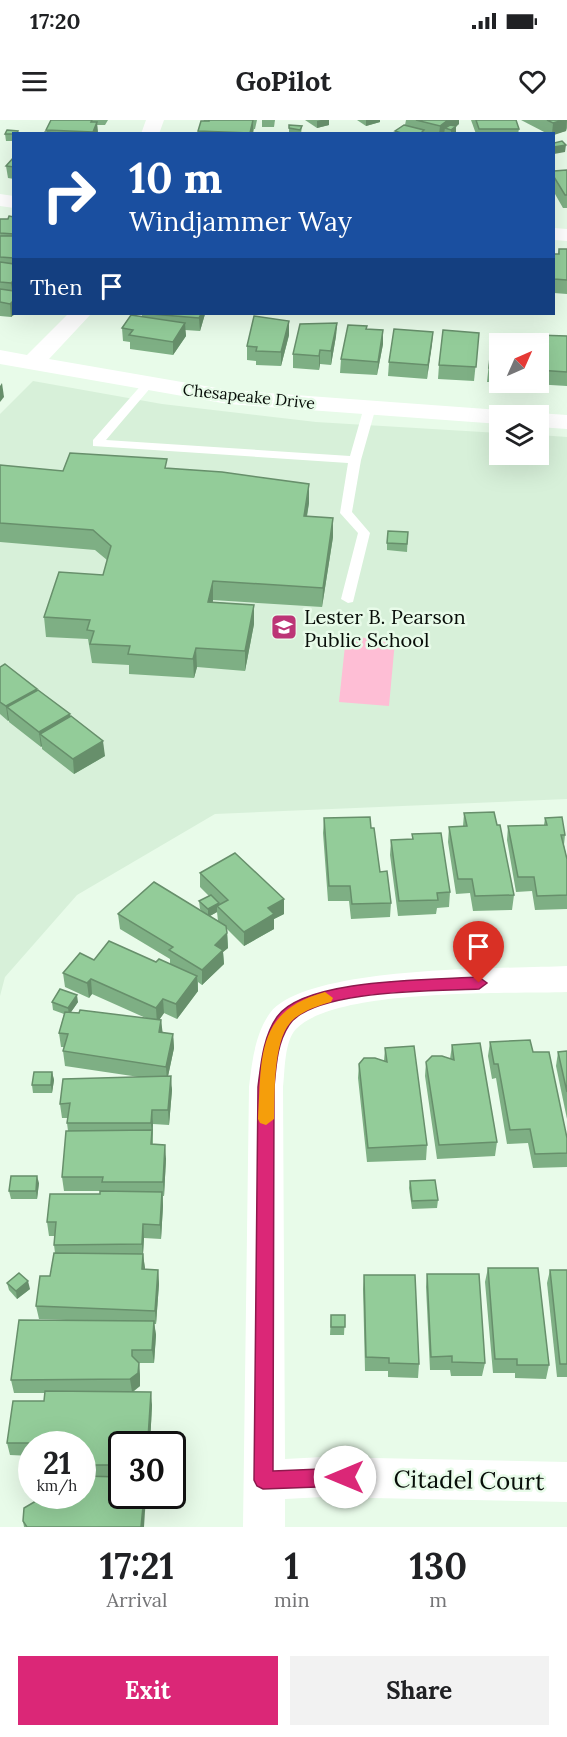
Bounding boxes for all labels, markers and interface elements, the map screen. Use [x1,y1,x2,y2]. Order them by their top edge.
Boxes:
text: 17:20 [30,7,80,35]
text: GoPilot [236,64,331,98]
icon: menu [18,65,51,98]
icon: heart [516,65,549,98]
text: 10 m [129,151,222,205]
icon: right [30,156,108,234]
text: Windjammer Way [129,204,352,238]
icon: arrive [95,270,128,303]
text: Then [30,273,83,301]
north arrow [489,333,549,393]
map controls [489,333,549,465]
street label: Chesapeake Drive [182,379,316,413]
button: layers [489,405,549,465]
place label: Lester B. Pearson Public School [304,604,466,652]
school or university icon: Lester B. Pearson Public School [269,612,299,642]
pin [453,921,504,983]
icon: arrive [462,930,495,963]
speed limit sign: 30 [108,1431,186,1509]
text: 21 [43,1444,71,1482]
position arrow [313,1445,377,1509]
street label: Citadel Court [393,1463,545,1497]
text: km/h [37,1476,77,1495]
text: 17:21 [100,1543,174,1589]
text: 1 [284,1543,299,1589]
text: 130 [409,1543,467,1589]
text: Arrival [106,1587,168,1612]
text: min [274,1587,310,1612]
text: m [429,1587,447,1612]
button: Exit [18,1656,278,1725]
button: Share [290,1656,549,1725]

